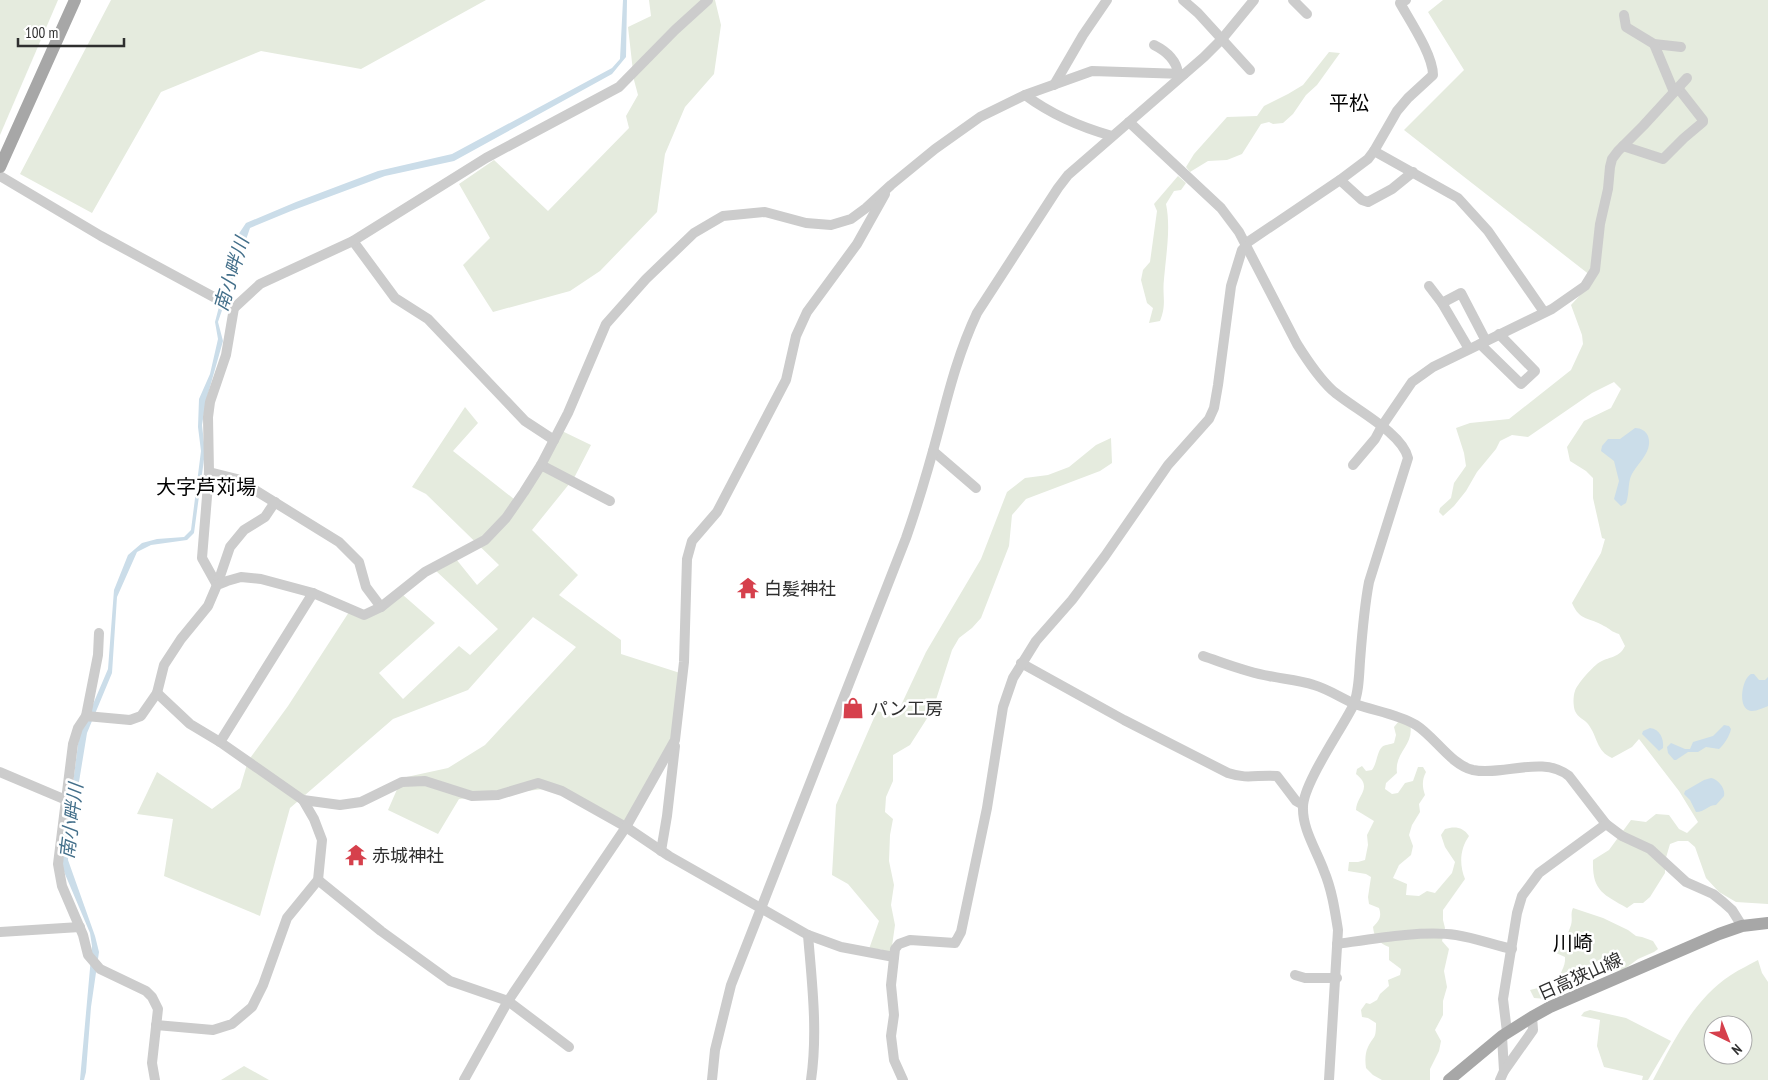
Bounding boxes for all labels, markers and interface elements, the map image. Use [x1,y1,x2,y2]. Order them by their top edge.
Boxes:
scale bar [18,15,124,47]
text: 100 m [25,23,58,42]
district label: 平松 [1329,90,1369,116]
water label: 南小畔川 [208,232,254,314]
district label: 大字芦苅場 [156,474,256,500]
temple icon: 白髪神社 [735,575,761,601]
place label: 白髪神社 [764,577,836,600]
shop icon: パン工房 [840,695,866,721]
place label: パン工房 [870,697,943,720]
water label: 南小畔川 [54,780,88,860]
temple icon: 赤城神社 [343,842,369,868]
place label: 赤城神社 [372,844,444,867]
district label: 川崎 [1553,930,1593,956]
street label: 日高狭山線 [1534,947,1626,1005]
north arrow [1703,1015,1753,1065]
text: N [1728,1040,1746,1059]

